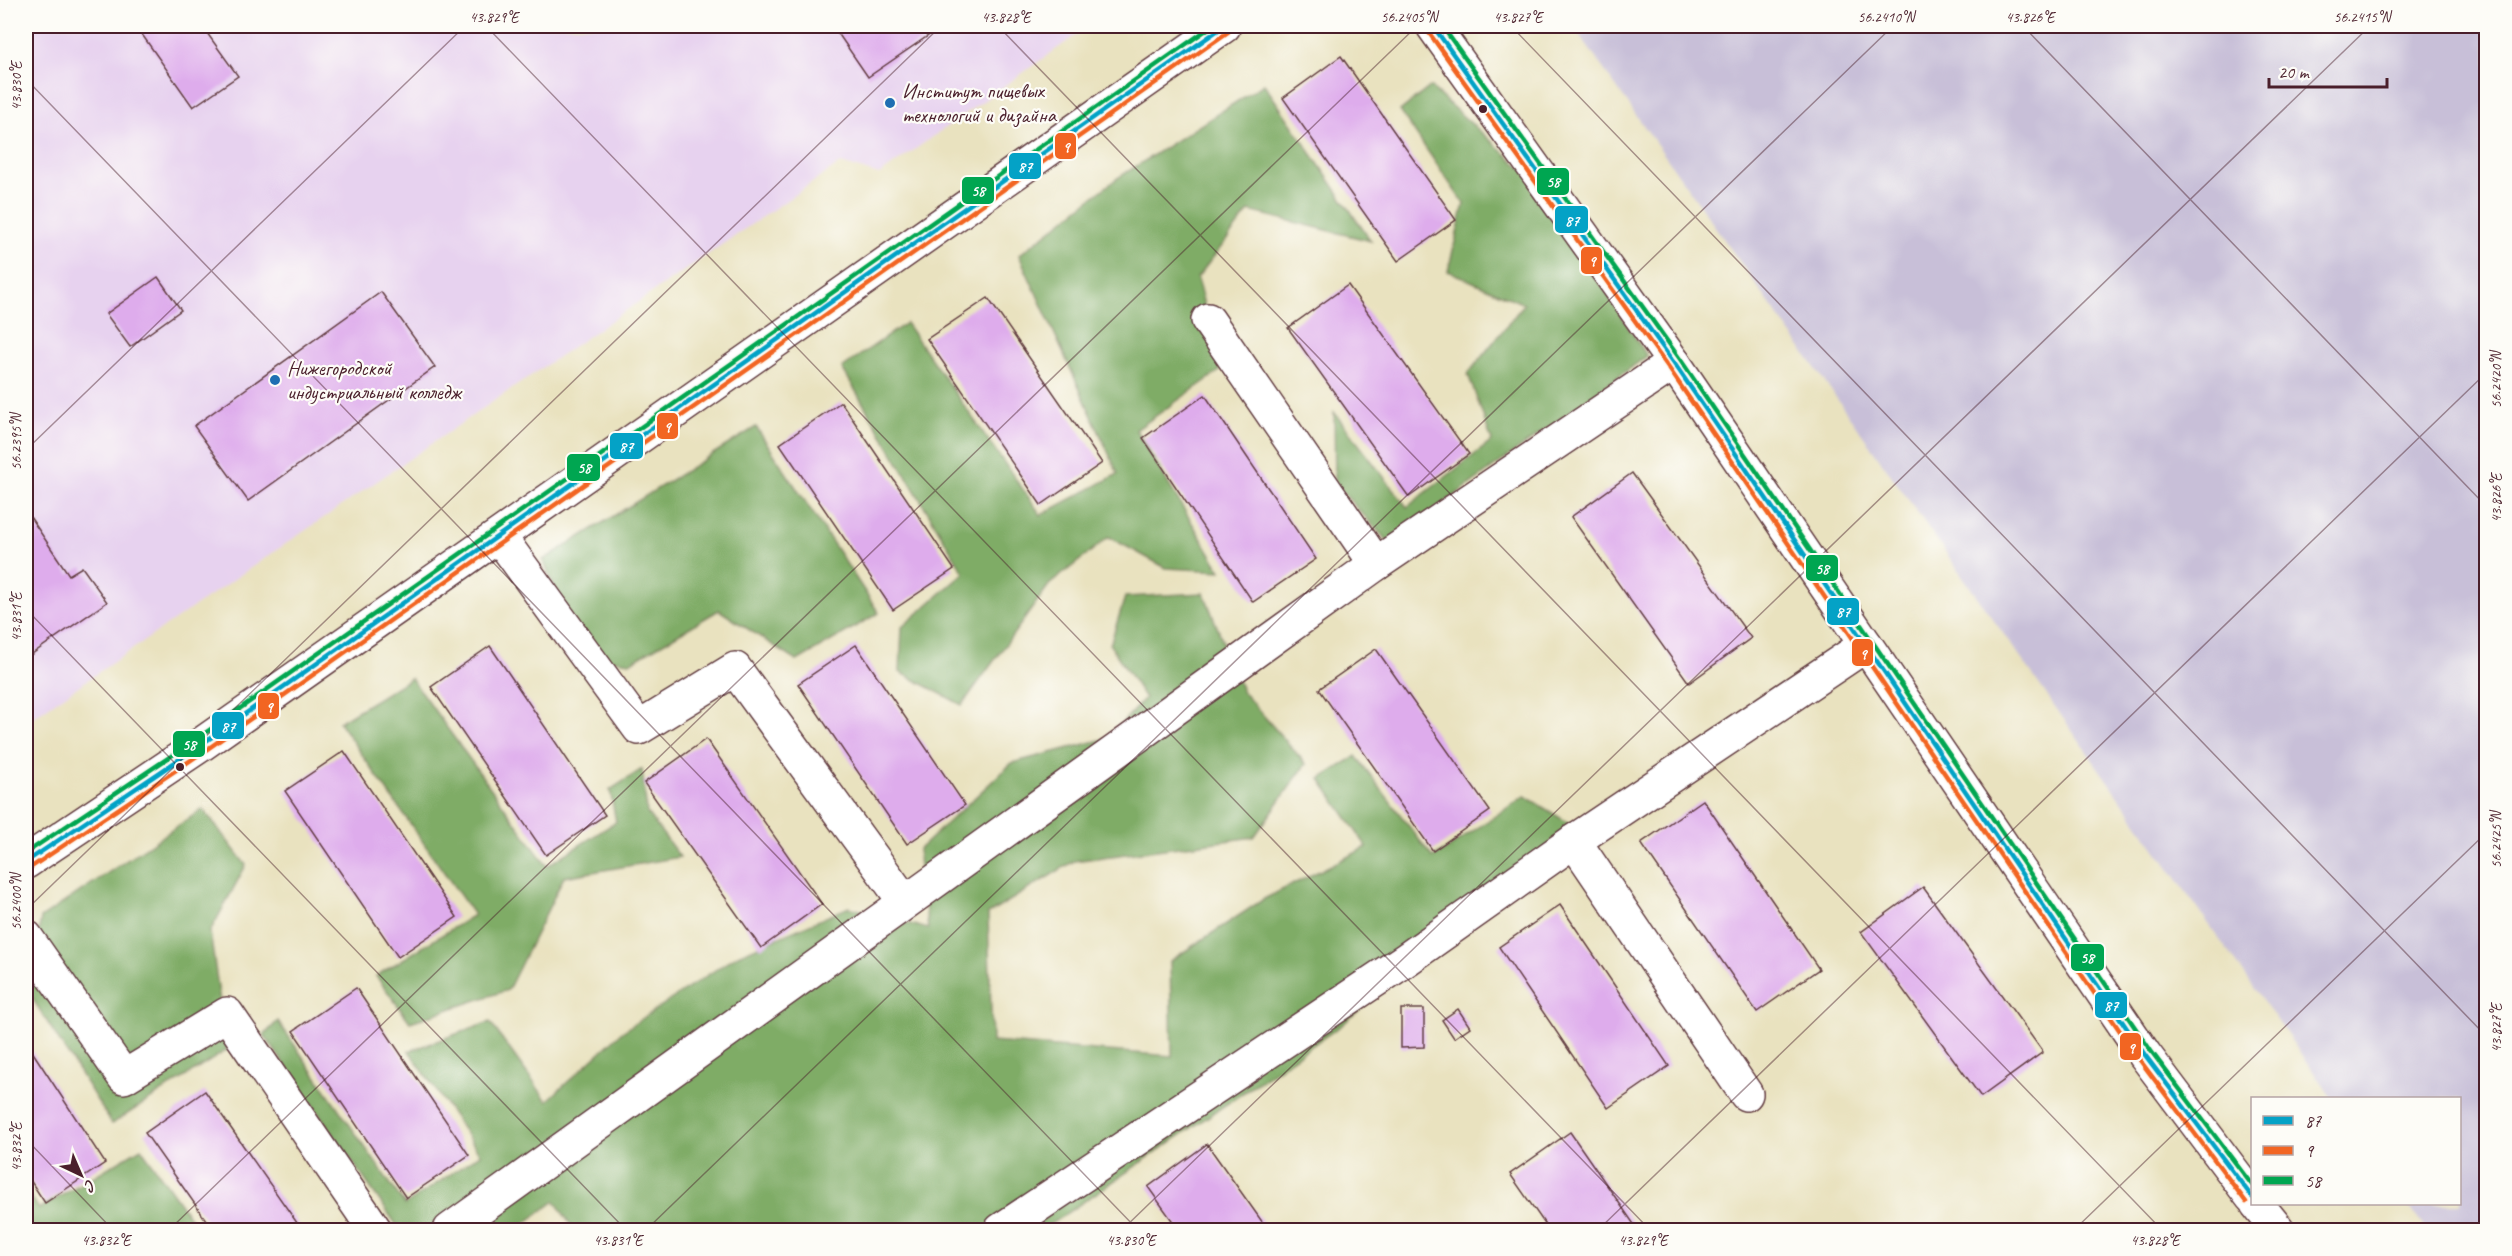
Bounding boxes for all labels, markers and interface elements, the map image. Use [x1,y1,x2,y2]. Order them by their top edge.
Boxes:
text: 43.829°E [470,8,521,27]
text: 43.828°E [982,8,1033,27]
text: 56.2405°N [1381,8,1440,27]
text: 43.827°E [1494,8,1545,27]
text: 56.2410°N [1858,8,1917,27]
text: 43.826°E [2006,8,2057,27]
text: 56.2415°N [2334,8,2393,27]
scale bar [2269,51,2388,89]
text: 43.830°E [7,59,26,110]
text: 20 m [2278,61,2311,83]
place label: Институт пищевых технологий и дизайна [902,78,1058,128]
marker: Институт пищевых технологий и дизайна [883,96,897,110]
unlabelled marker [1477,103,1489,115]
line badge: 9 [1054,132,1077,160]
text: 9 [1062,137,1071,157]
line badge: 87 [1008,152,1042,180]
text: 87 [1018,157,1034,177]
line badge: 58 [1536,167,1570,196]
text: 58 [1546,172,1562,192]
line badge: 58 [961,176,995,205]
text: 58 [971,181,987,201]
line badge: 87 [1554,205,1589,234]
text: 87 [1565,211,1581,231]
line badge: 9 [1580,246,1603,275]
text: 9 [1588,251,1597,271]
text: 56.2420°N [2487,349,2506,408]
place label: Нижегородской индустриальный колледж [287,355,463,405]
marker: Нижегородской индустриальный колледж [268,373,282,387]
text: 56.2395°N [7,411,26,470]
line badge: 9 [656,412,679,440]
text: 9 [663,417,672,437]
line badge: 87 [609,432,644,460]
text: 87 [619,437,635,457]
line badge: 58 [566,453,601,482]
text: 58 [577,458,593,478]
text: 43.826°E [2487,471,2506,522]
line badge: 58 [1805,554,1839,582]
text: 58 [1815,559,1831,579]
text: 43.831°E [7,590,26,641]
line badge: 87 [1826,597,1860,626]
text: 87 [1836,602,1852,622]
line badge: 9 [1851,638,1874,667]
text: 9 [1859,644,1868,664]
line badge: 9 [257,692,280,720]
text: 9 [265,697,274,717]
line badge: 87 [211,711,245,740]
text: 87 [221,717,237,737]
line badge: 58 [172,730,206,758]
text: 58 [182,735,198,755]
unlabelled marker [174,761,186,773]
text: 56.2425°N [2487,809,2506,868]
text: 56.2400°N [7,871,26,930]
line badge: 58 [2070,943,2105,972]
text: 58 [2080,948,2096,968]
line badge: 87 [2094,991,2128,1019]
text: 87 [2104,996,2120,1016]
text: 43.827°E [2487,1001,2506,1052]
line badge: 9 [2119,1032,2142,1061]
text: 9 [2127,1038,2136,1058]
legend [2251,1097,2461,1205]
text: 87 [2305,1110,2322,1132]
text: 43.832°E [7,1120,26,1171]
text: 9 [2305,1140,2315,1162]
north arrow [51,1145,111,1205]
text: 58 [2305,1170,2323,1192]
text: С [79,1175,100,1196]
text: 43.832°E [82,1231,133,1250]
text: 43.831°E [594,1231,645,1250]
text: 43.830°E [1107,1231,1158,1250]
text: 43.829°E [1619,1231,1670,1250]
text: 43.828°E [2131,1231,2182,1250]

